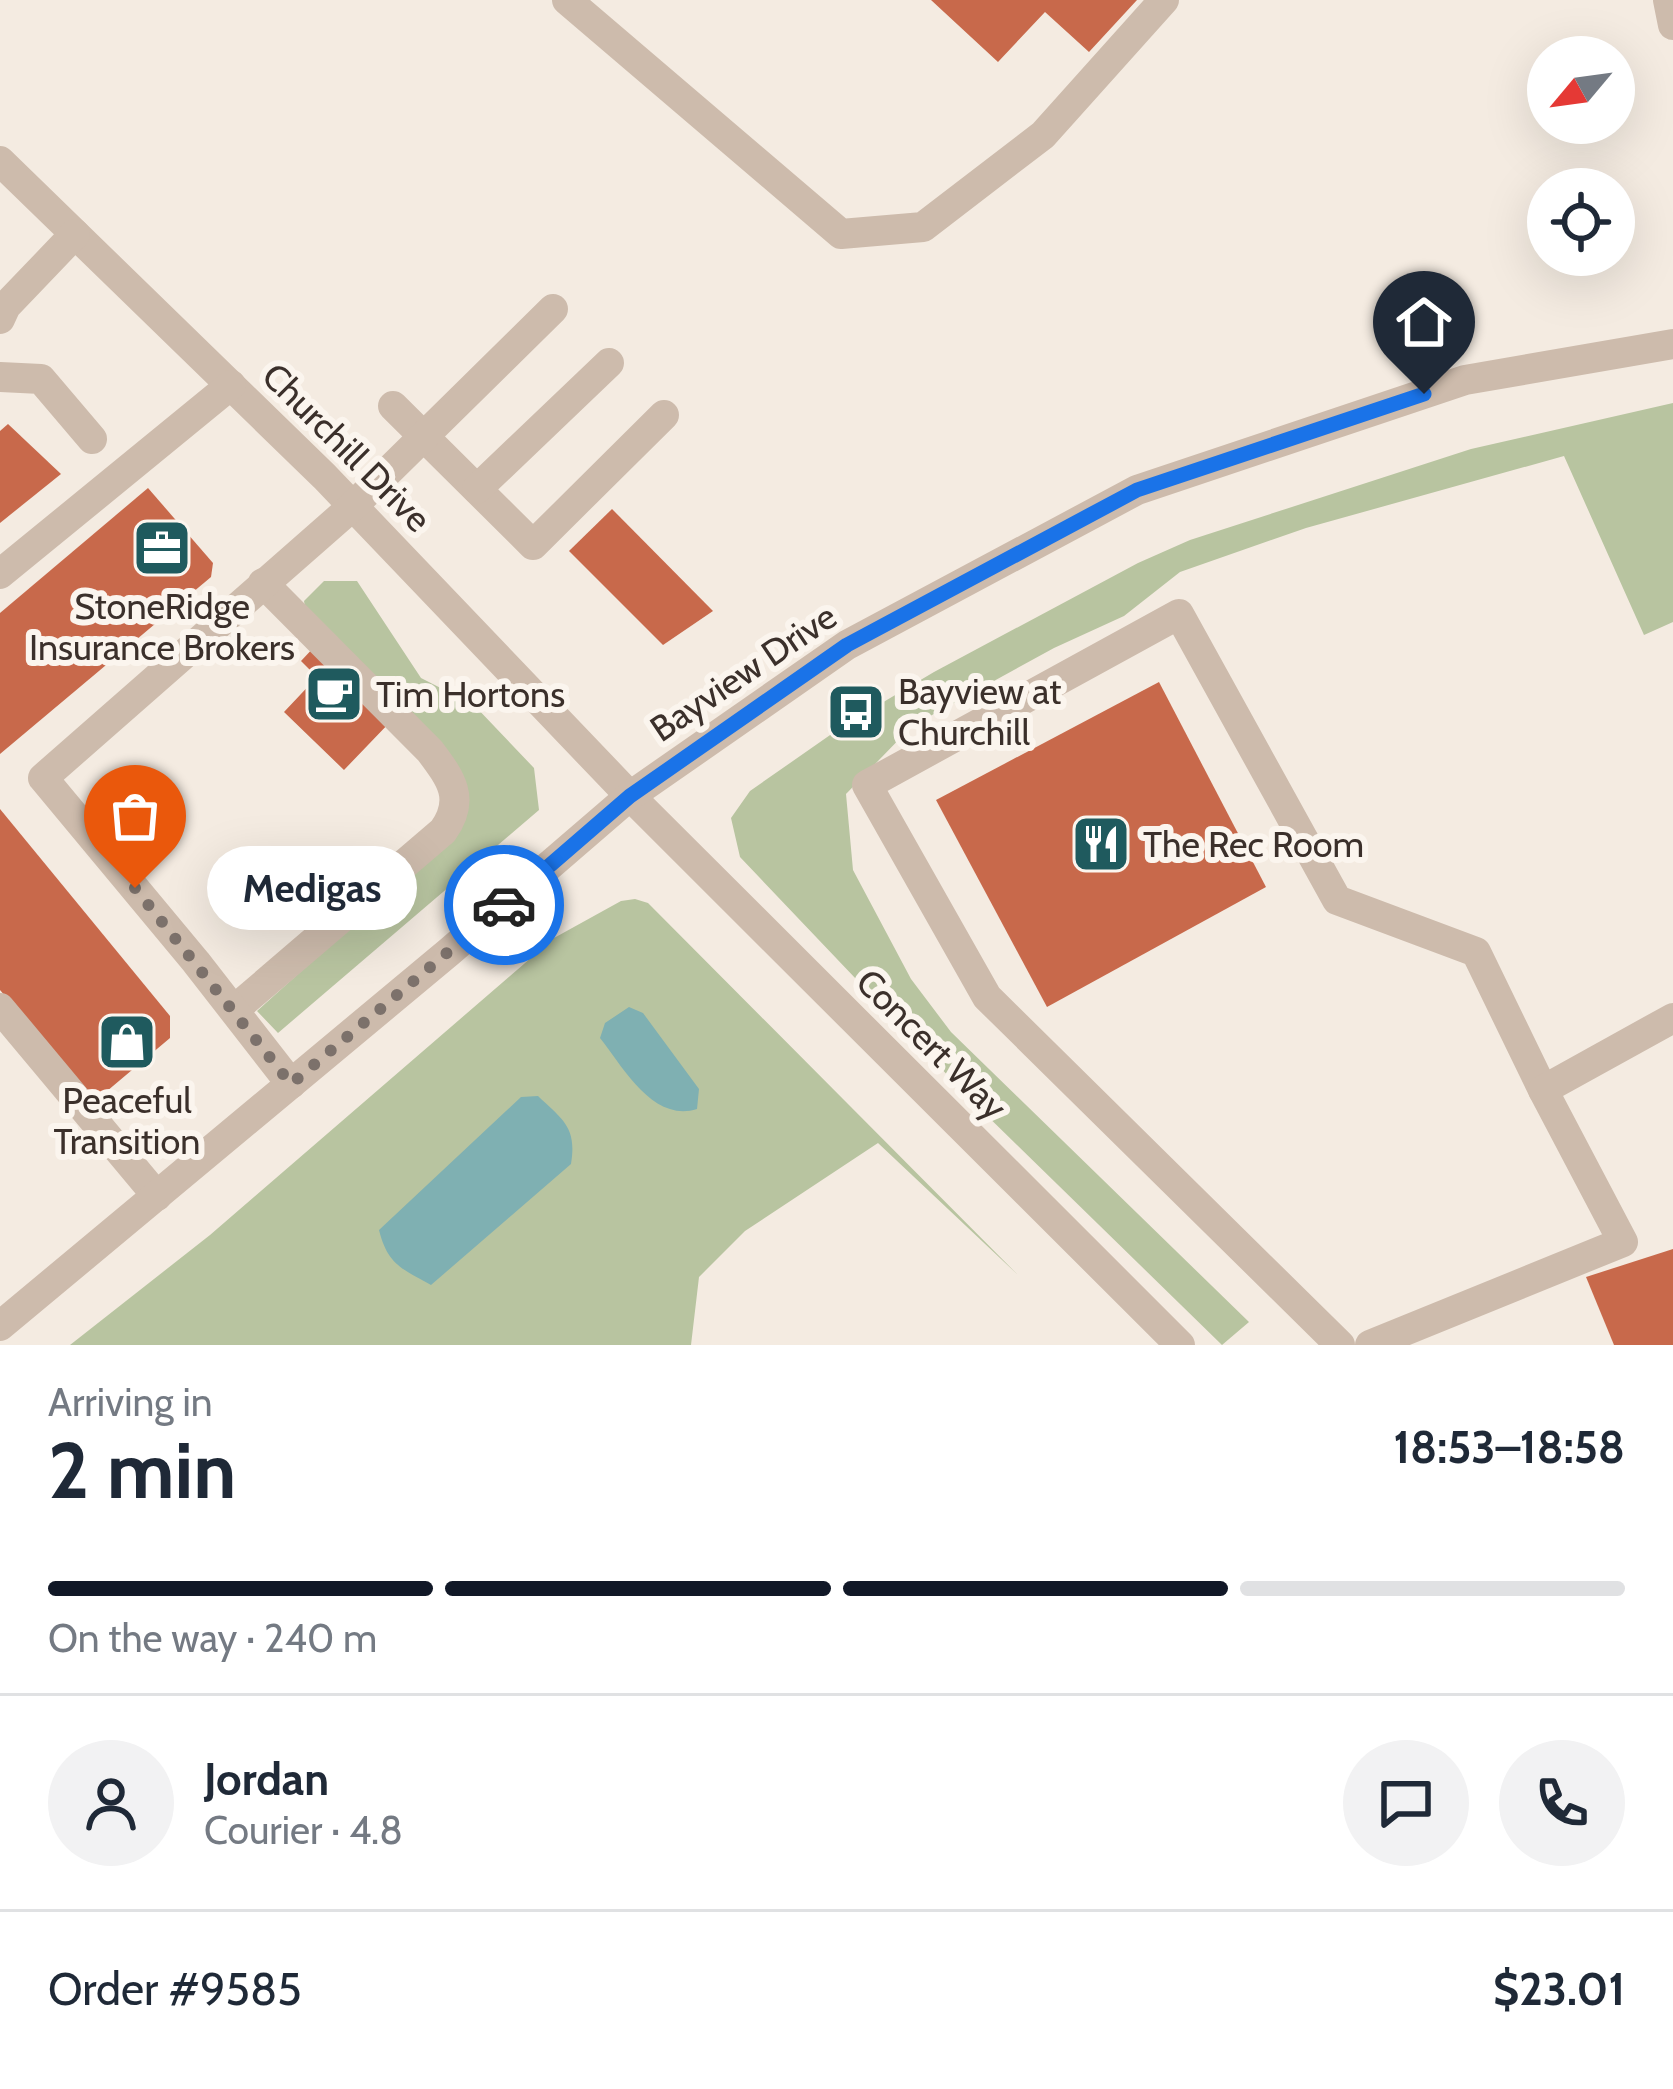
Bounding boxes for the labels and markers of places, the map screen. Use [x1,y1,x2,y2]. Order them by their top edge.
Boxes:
pin [1373,271,1475,394]
office icon: StoneRidge Insurance Brokers [131,517,193,579]
place label: StoneRidge Insurance Brokers [29,584,295,669]
cafe icon: Tim Hortons [303,663,365,725]
place label: Bayview at Churchill [898,669,1061,754]
place label: Tim Hortons [376,672,565,716]
bus stop icon: Bayview at Churchill [825,681,887,743]
pin [84,765,186,888]
restaurant icon: The Rec Room [1070,813,1132,875]
place label: The Rec Room [1143,822,1364,866]
callout: Medigas [207,846,417,930]
shop icon: Peaceful Transition [96,1011,158,1073]
place label: Peaceful Transition [54,1078,200,1163]

